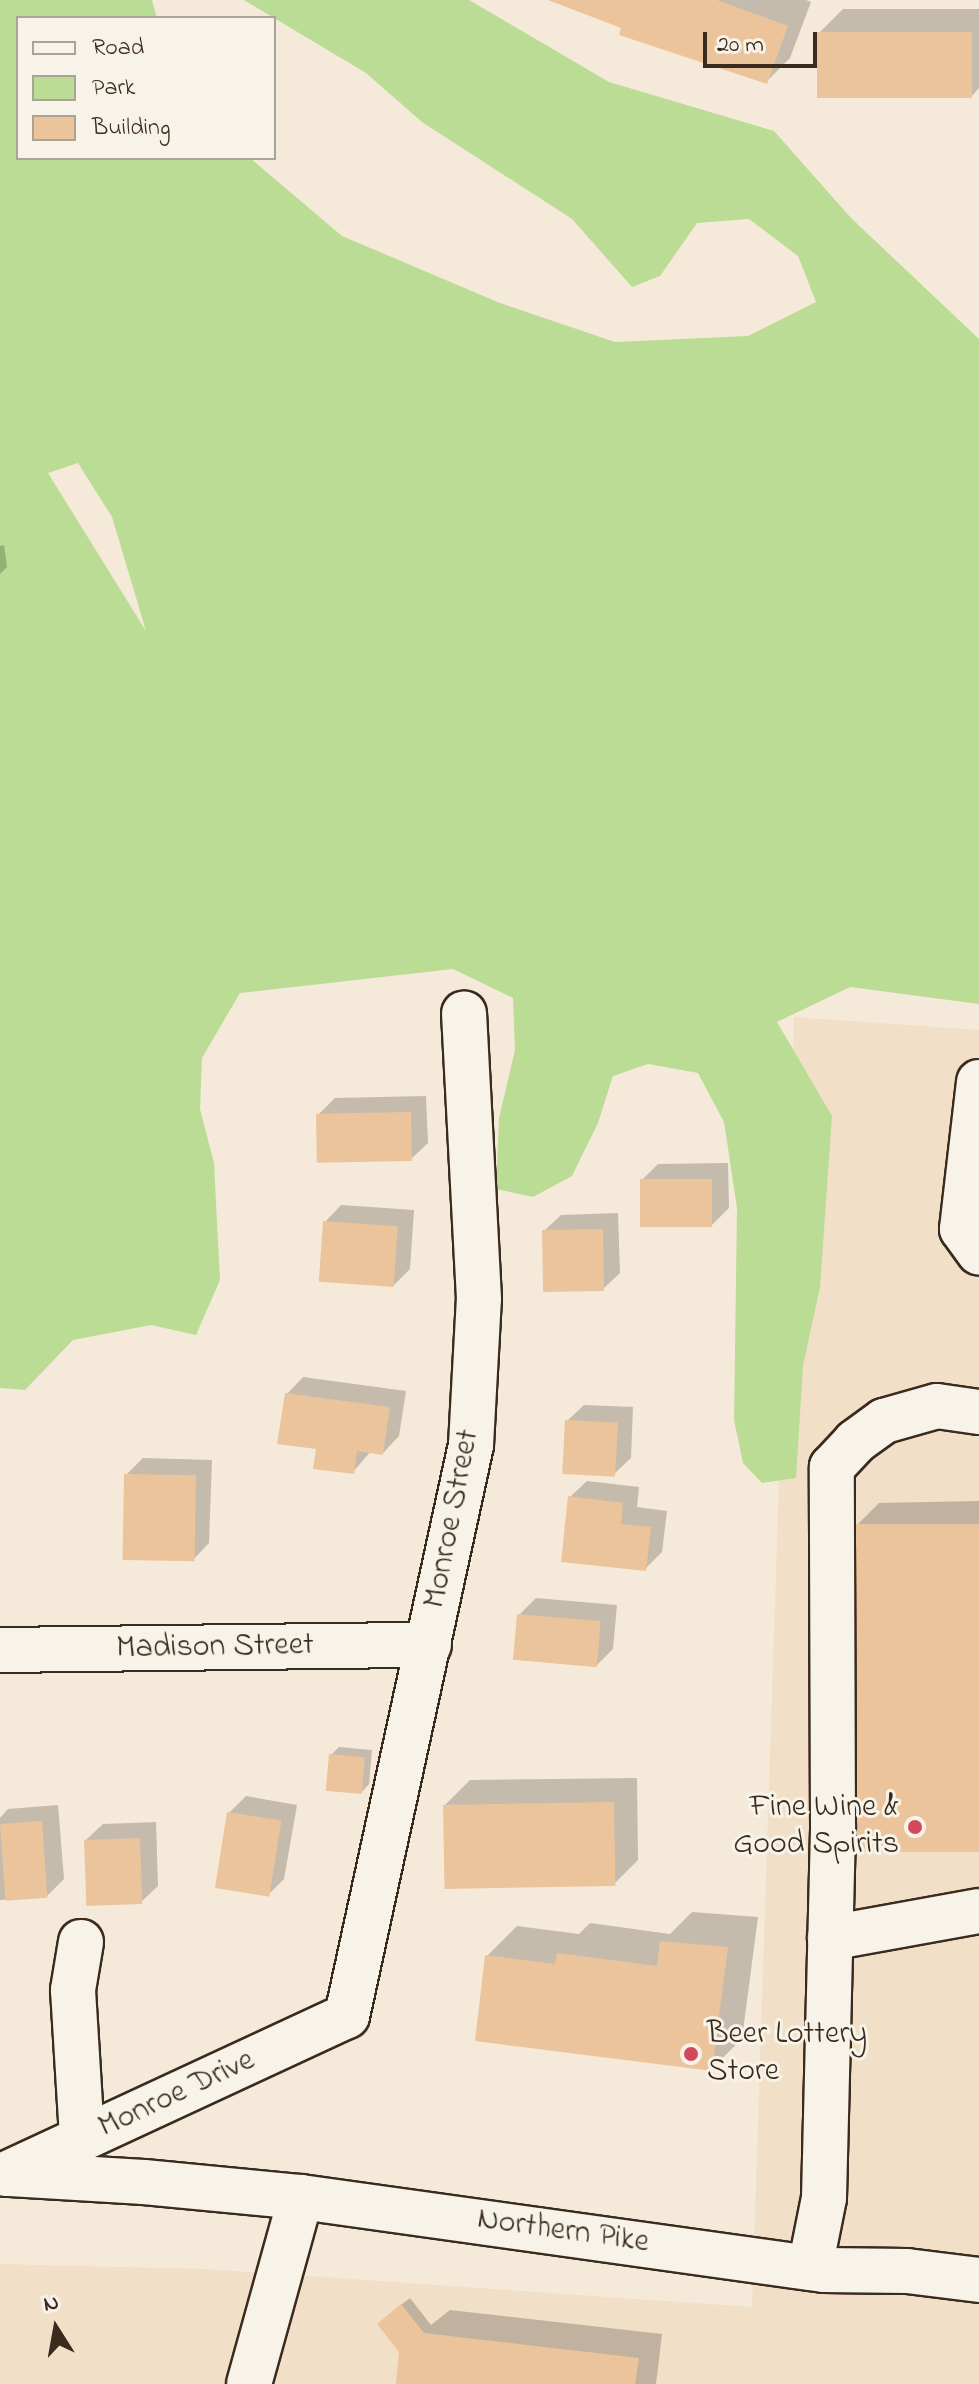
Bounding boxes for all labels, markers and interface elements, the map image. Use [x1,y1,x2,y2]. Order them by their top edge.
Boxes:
legend [16,16,276,160]
scale bar [707,16,821,66]
text: 20 m [717,28,764,63]
text: Road [92,31,144,66]
text: Park [92,71,135,106]
text: Building [92,111,171,146]
street label: Monroe Street [417,1426,489,1612]
street label: Madison Street [116,1627,314,1669]
place label: Fine Wine & Good Spirits [733,1790,899,1865]
marker: Fine Wine & Good Spirits [906,1818,924,1836]
place label: Beer Lottery Store [707,2017,867,2092]
street label: Monroe Drive [93,2042,261,2148]
marker: Beer Lottery Store [682,2045,700,2063]
street label: Northern Pike [475,2201,651,2263]
text: N [41,2287,62,2322]
north arrow [16,2288,96,2368]

